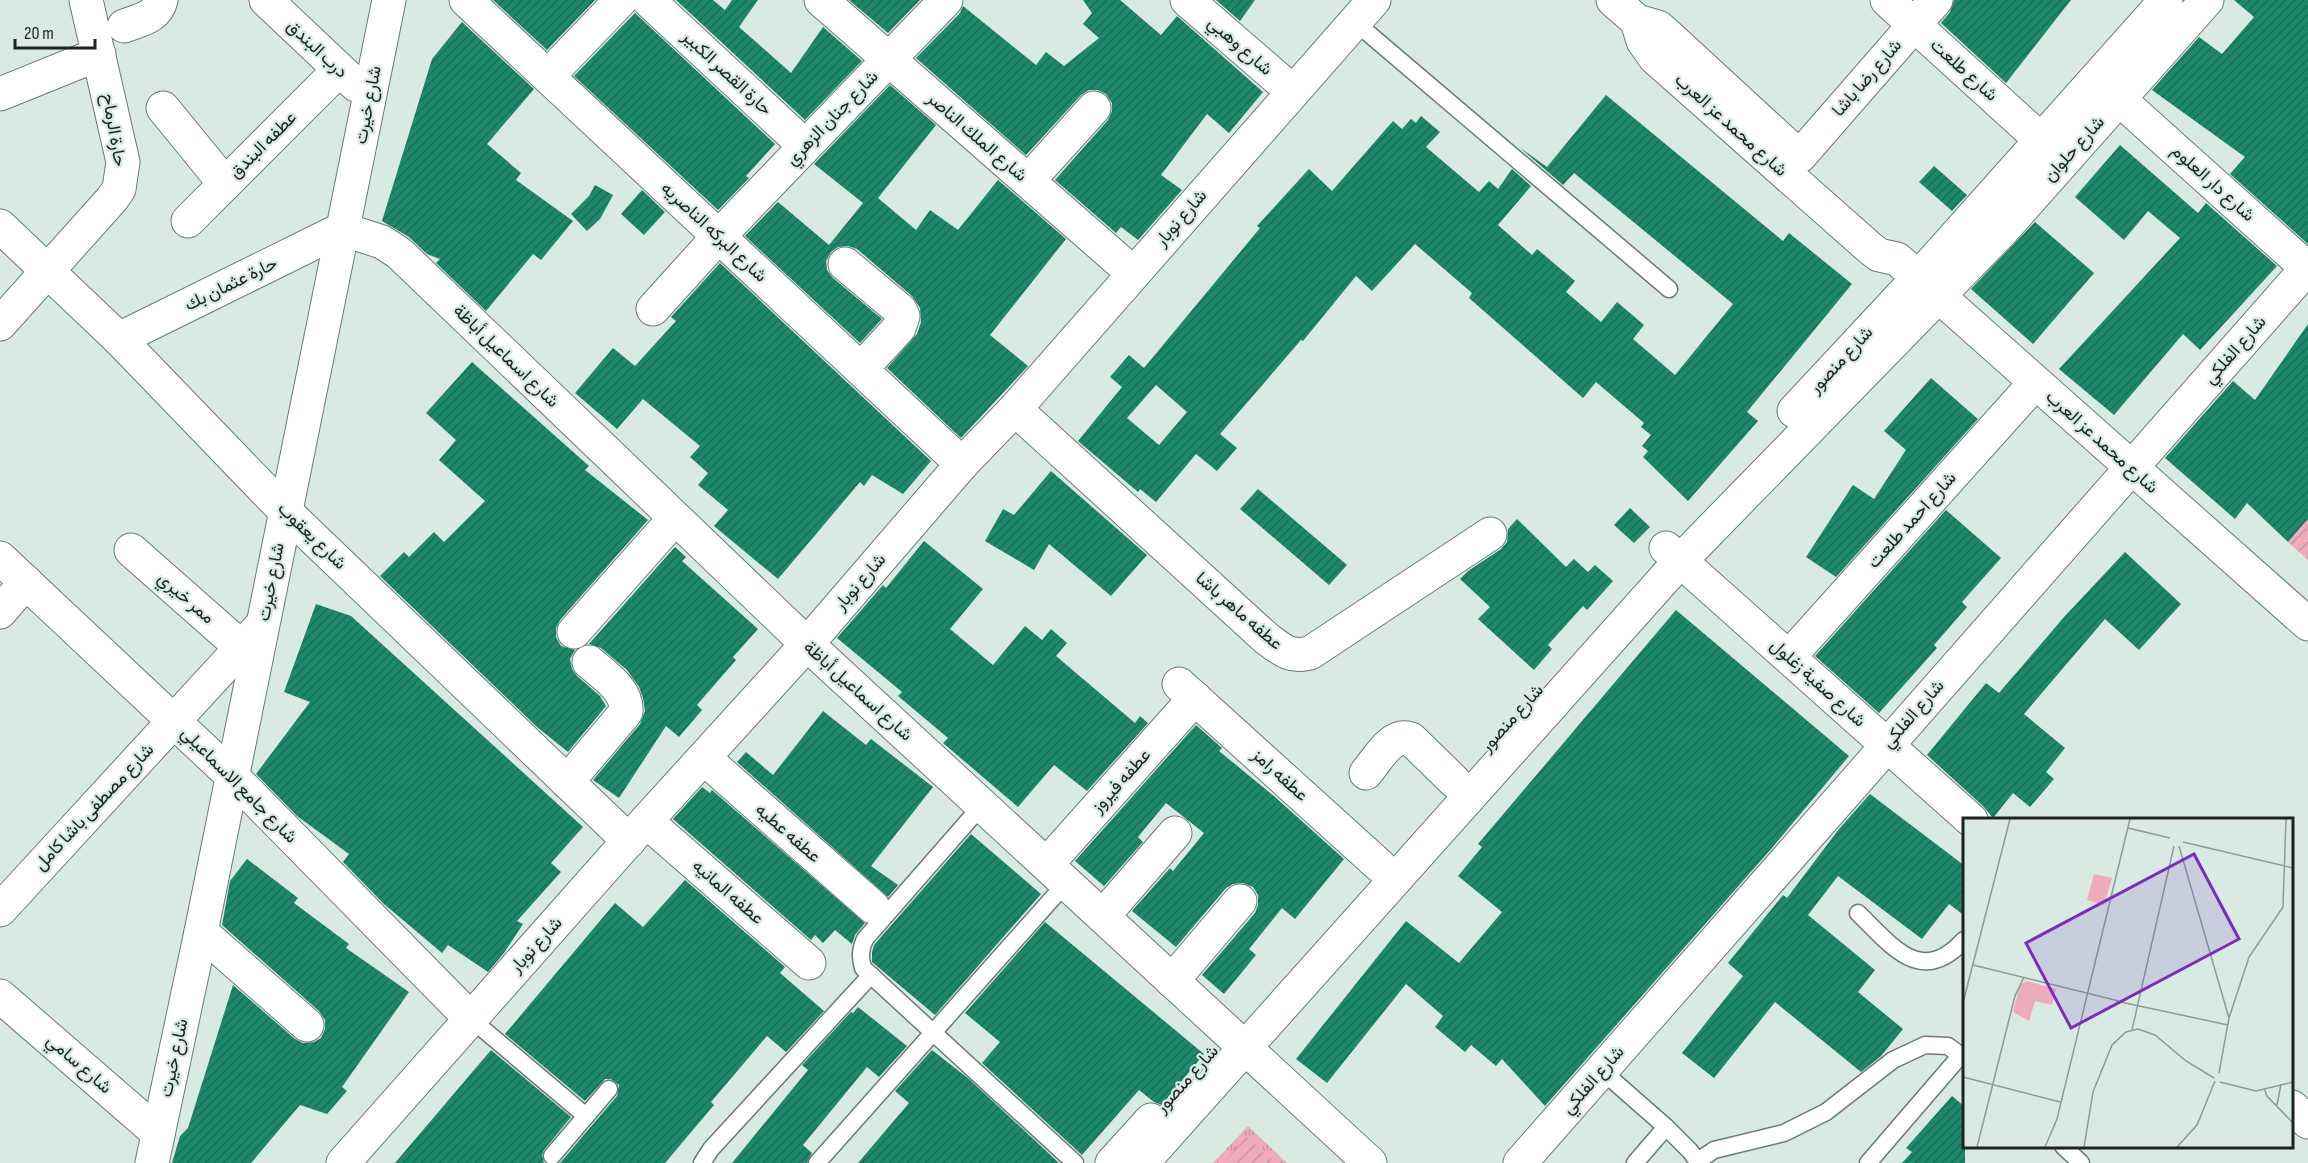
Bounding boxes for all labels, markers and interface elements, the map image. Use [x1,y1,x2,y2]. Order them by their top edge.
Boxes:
scale bar [15,12,94,50]
street label: شارع وهبي [1201,12,1277,83]
street label: درب البندق [282,16,352,82]
text: 20 m [24,23,54,44]
street label: حارة القصر الكبير [677,25,776,120]
street label: شارع طلعت [1925,34,2002,106]
street label: شارع رضا باشا [1828,35,1907,122]
street label: شارع خيرت [350,64,387,146]
street label: شارع جنان الزهري [781,66,886,173]
street label: شارع محمد عز العرب [1670,69,1791,182]
street label: شارع الملك الناصر [921,87,1031,187]
street label: حارة الرماح [96,92,131,168]
street label: عطفه البندق [225,107,301,183]
street label: شارع حلوان [2039,112,2110,187]
street label: شارع دار العلوم [2166,140,2259,227]
street label: شارع البركه الناصريه [656,178,771,287]
street label: شارع نوبار [1150,185,1212,252]
street label: حارة عثمان بك [181,253,281,315]
street label: شارع اسماعيل أباظة [448,300,563,413]
street label: شارع الفلكي [2200,311,2273,391]
street label: شارع منصور [1804,322,1878,399]
street label: شارع محمد عز العرب [2041,386,2162,499]
street label: شارع احمد طلعت [1863,467,1962,573]
street label: شارع يعقوب [272,498,351,575]
street label: شارع خيرت [253,541,290,623]
street label: شارع نوبار [829,549,891,616]
street label: ممر خيري [151,568,219,631]
street label: عطفه ماهر باشا [1191,568,1287,654]
street label: شارع صفية زغلول [1765,635,1870,732]
street label: شارع اسماعيل أباظة [799,637,917,746]
street label: شارع الفلكي [1878,675,1951,755]
street label: شارع منصور [1475,680,1549,758]
street label: شارع جامع الاسماعيلي [174,722,302,850]
street label: شارع مصطفى باشا كامل [30,739,159,876]
street label: عطفه رامز [1247,744,1312,806]
street label: عطفه فيروز [1086,745,1155,818]
street label: عطفه عطيه [751,799,825,867]
inset map [1963,818,2293,1148]
street label: عطفه المانيه [688,855,768,929]
street label: شارع نوبار [505,913,567,979]
street label: شارع خيرت [155,1017,194,1099]
street label: شارع سامي [39,1030,116,1101]
street label: شارع منصور [1150,1041,1224,1119]
street label: شارع الفلكي [1558,1041,1631,1121]

